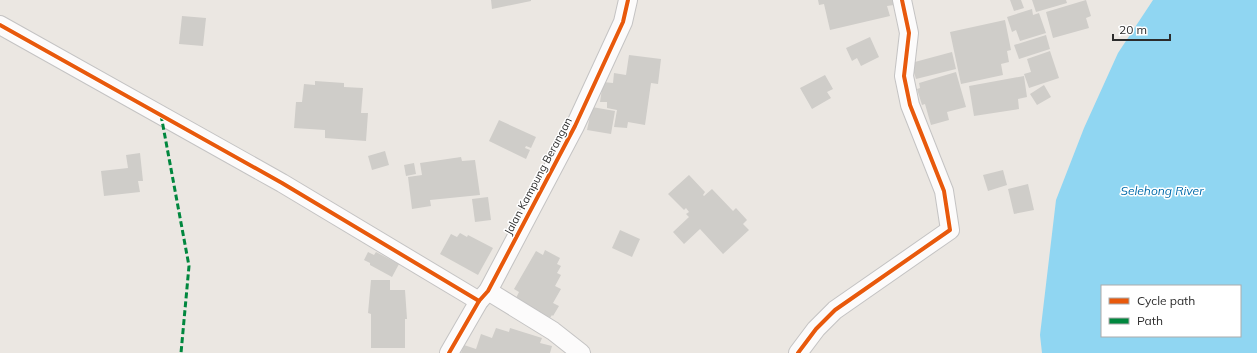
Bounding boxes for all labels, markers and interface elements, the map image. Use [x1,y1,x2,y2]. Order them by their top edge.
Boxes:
scale bar [1113,16,1170,42]
text: 20 m [1119,22,1147,37]
street label: Jalan Kampung Berangan [501,115,575,237]
water label: Selehong River [1120,183,1204,198]
legend [1101,285,1241,337]
text: Cycle path [1137,293,1195,308]
text: Path [1137,313,1163,328]

